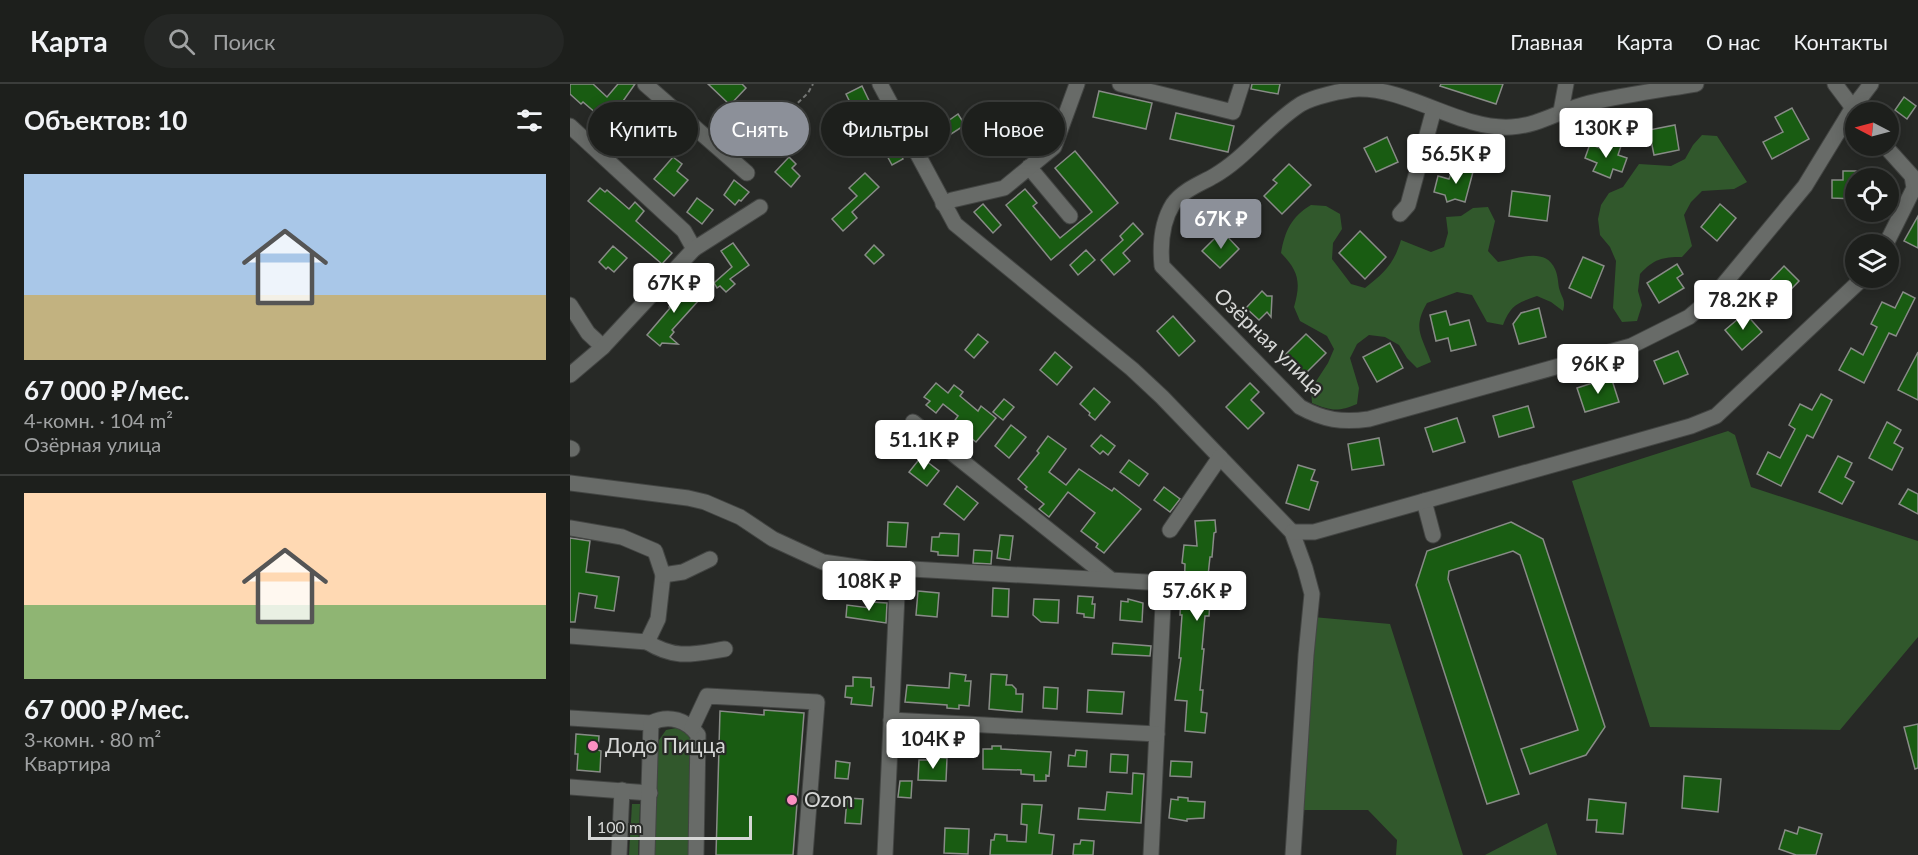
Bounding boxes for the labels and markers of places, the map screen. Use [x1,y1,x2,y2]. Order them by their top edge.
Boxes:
pin: 130K ₽ [1557,108,1655,159]
pin: 56.5K ₽ [1401,134,1511,185]
pin: 67K ₽ [1179,199,1263,250]
pin: 67K ₽ [632,263,716,314]
pin: 78.2K ₽ [1688,280,1798,331]
pin: 96K ₽ [1556,344,1640,395]
pin: 51.1K ₽ [869,420,979,471]
pin: 108K ₽ [820,561,918,612]
pin: 57.6K ₽ [1142,571,1252,622]
pin: 104K ₽ [884,719,982,770]
place label: Додо Пицца [605,732,726,757]
marker: Додо Пицца [586,739,600,753]
place label: Ozon [804,786,854,811]
marker: Ozon [785,793,799,807]

